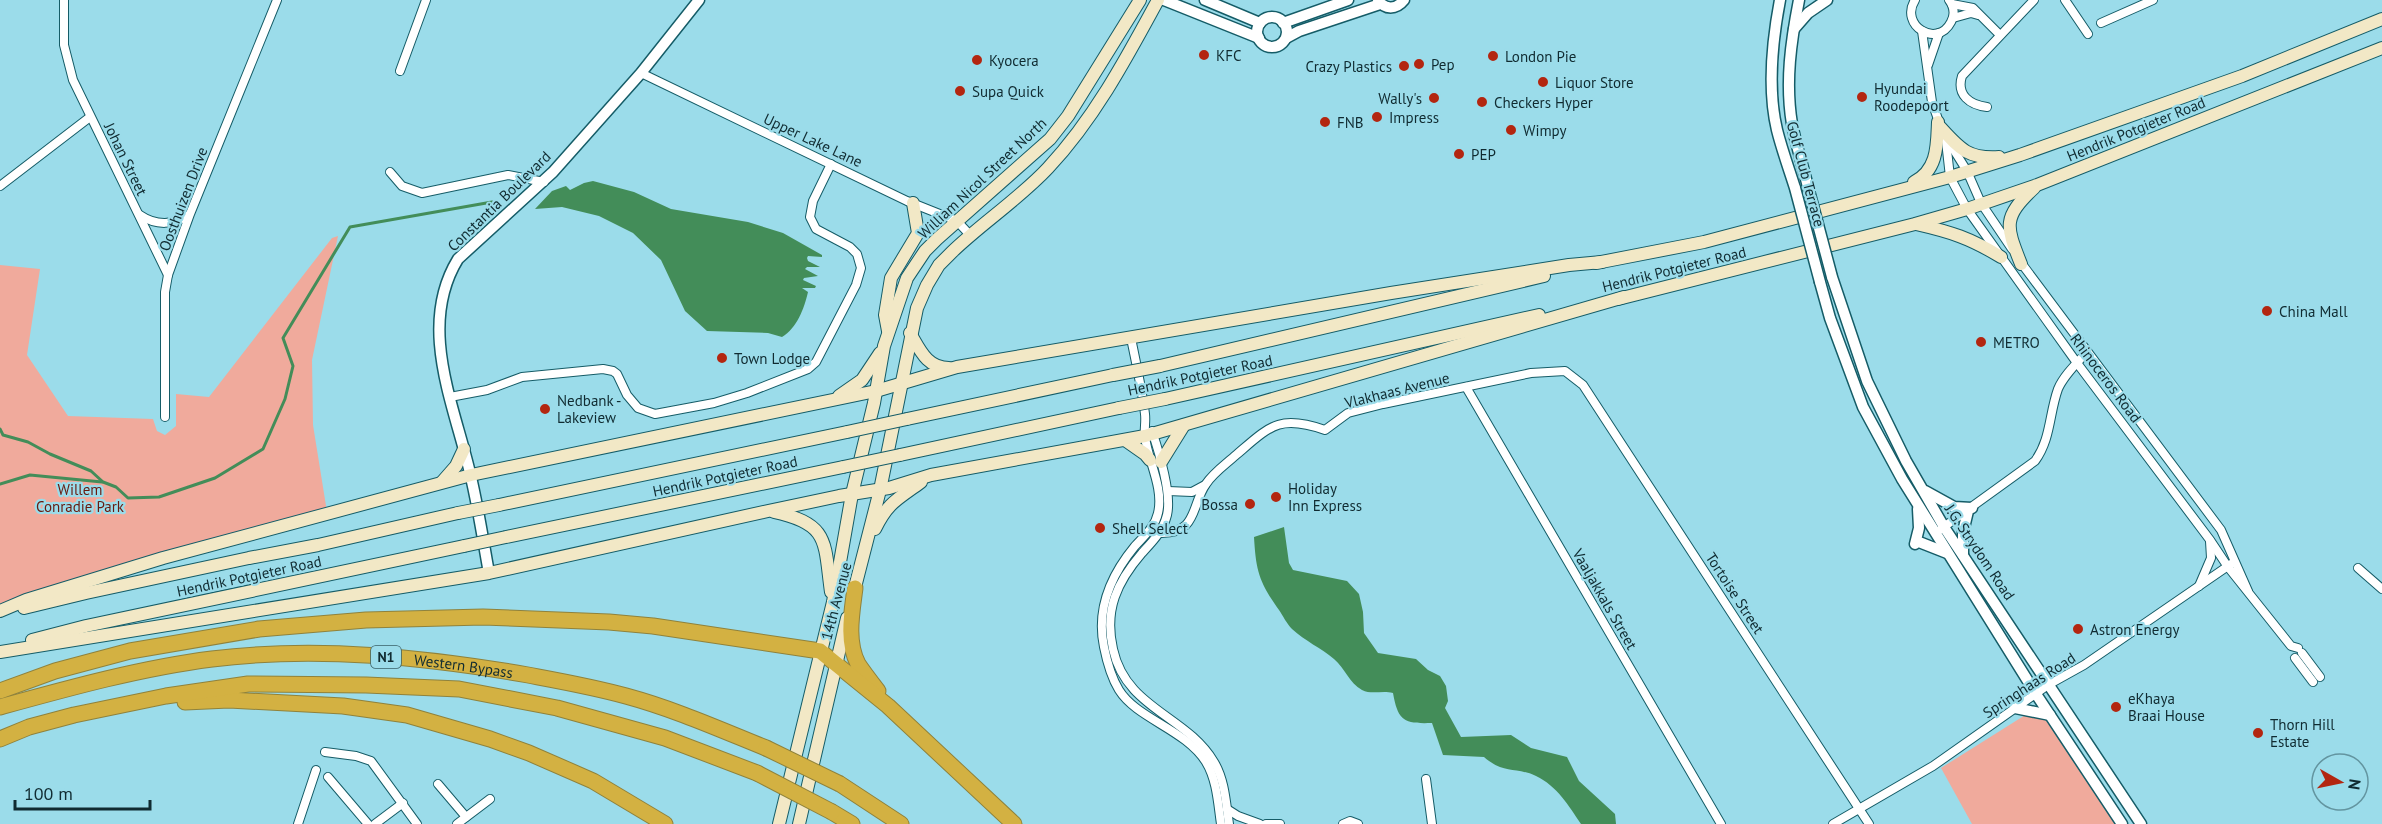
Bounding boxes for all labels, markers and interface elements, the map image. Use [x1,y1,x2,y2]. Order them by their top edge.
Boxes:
place label: KFC [1216,46,1241,65]
place label: London Pie [1505,47,1576,66]
marker: KFC [1197,48,1211,62]
marker: London Pie [1486,49,1500,63]
place label: Kyocera [989,51,1039,70]
marker: Kyocera [970,53,984,67]
place label: Pep [1431,55,1455,74]
place label: Crazy Plastics [1305,57,1392,76]
marker: Pep [1412,57,1426,71]
marker: Crazy Plastics [1397,59,1411,73]
place label: Liquor Store [1555,73,1634,92]
marker: Liquor Store [1536,75,1550,89]
place label: Hyundai Roodepoort [1874,79,1949,115]
place label: Supa Quick [972,82,1045,101]
marker: Supa Quick [953,84,967,98]
place label: Wally's [1378,89,1422,108]
marker: Hyundai Roodepoort [1855,90,1869,104]
marker: Wally's [1427,91,1441,105]
place label: Checkers Hyper [1494,93,1593,112]
street label: Hendrik Potgieter Road [2064,93,2208,165]
marker: Checkers Hyper [1475,95,1489,109]
place label: Impress [1389,108,1439,127]
street label: Upper Lake Lane [761,109,865,171]
marker: Impress [1370,110,1384,124]
street label: William Nicol Street North [914,113,1050,243]
place label: FNB [1337,113,1364,132]
marker: FNB [1318,115,1332,129]
street label: Johan Street [100,119,152,198]
street label: Golf Club Terrace [1783,119,1829,229]
place label: Wimpy [1523,121,1567,140]
marker: Wimpy [1504,123,1518,137]
street label: Oosthuizen Drive [154,144,212,254]
place label: PEP [1471,145,1496,164]
street label: Constantia Boulevard [443,147,555,255]
marker: PEP [1452,147,1466,161]
street label: Hendrik Potgieter Road [1600,242,1748,296]
place label: China Mall [2279,302,2348,321]
marker: China Mall [2260,304,2274,318]
street label: Rhinoceros Road [2066,330,2146,426]
place label: METRO [1993,333,2040,352]
marker: METRO [1974,335,1988,349]
place label: Town Lodge [734,349,810,368]
street label: Hendrik Potgieter Road [1126,350,1274,400]
marker: Town Lodge [715,351,729,365]
street label: Vlakhaas Avenue [1342,368,1451,412]
place label: Nedbank - Lakeview [557,391,621,427]
marker: Nedbank - Lakeview [538,402,552,416]
street label: Hendrik Potgieter Road [651,451,799,501]
place label: Holiday Inn Express [1288,479,1362,515]
park label: Willem Conradie Park [36,480,125,516]
marker: Holiday Inn Express [1269,490,1283,504]
place label: Bossa [1201,495,1238,514]
marker: Bossa [1243,497,1257,511]
street label: J.G. Strydom Road [1940,499,2019,604]
place label: Shell Select [1112,519,1188,538]
marker: Shell Select [1093,521,1107,535]
street label: Vaaljakkals Street [1568,544,1642,653]
street label: Tortoise Street [1702,549,1768,637]
street label: Hendrik Potgieter Road [175,551,323,601]
street label: 14th Avenue [816,560,856,642]
place label: Astron Energy [2090,620,2180,639]
marker: Astron Energy [2071,622,2085,636]
road number: N1 [371,646,401,668]
street label: Springhaas Road [1979,648,2079,722]
street label: Western Bypass [413,650,515,682]
place label: eKhaya Braai House [2128,689,2205,725]
marker: eKhaya Braai House [2109,700,2123,714]
place label: Thorn Hill Estate [2270,715,2335,751]
marker: Thorn Hill Estate [2251,726,2265,740]
north arrow [2310,752,2370,812]
scale bar [15,773,150,811]
text: N [2344,778,2366,791]
text: 100 m [24,782,73,805]

